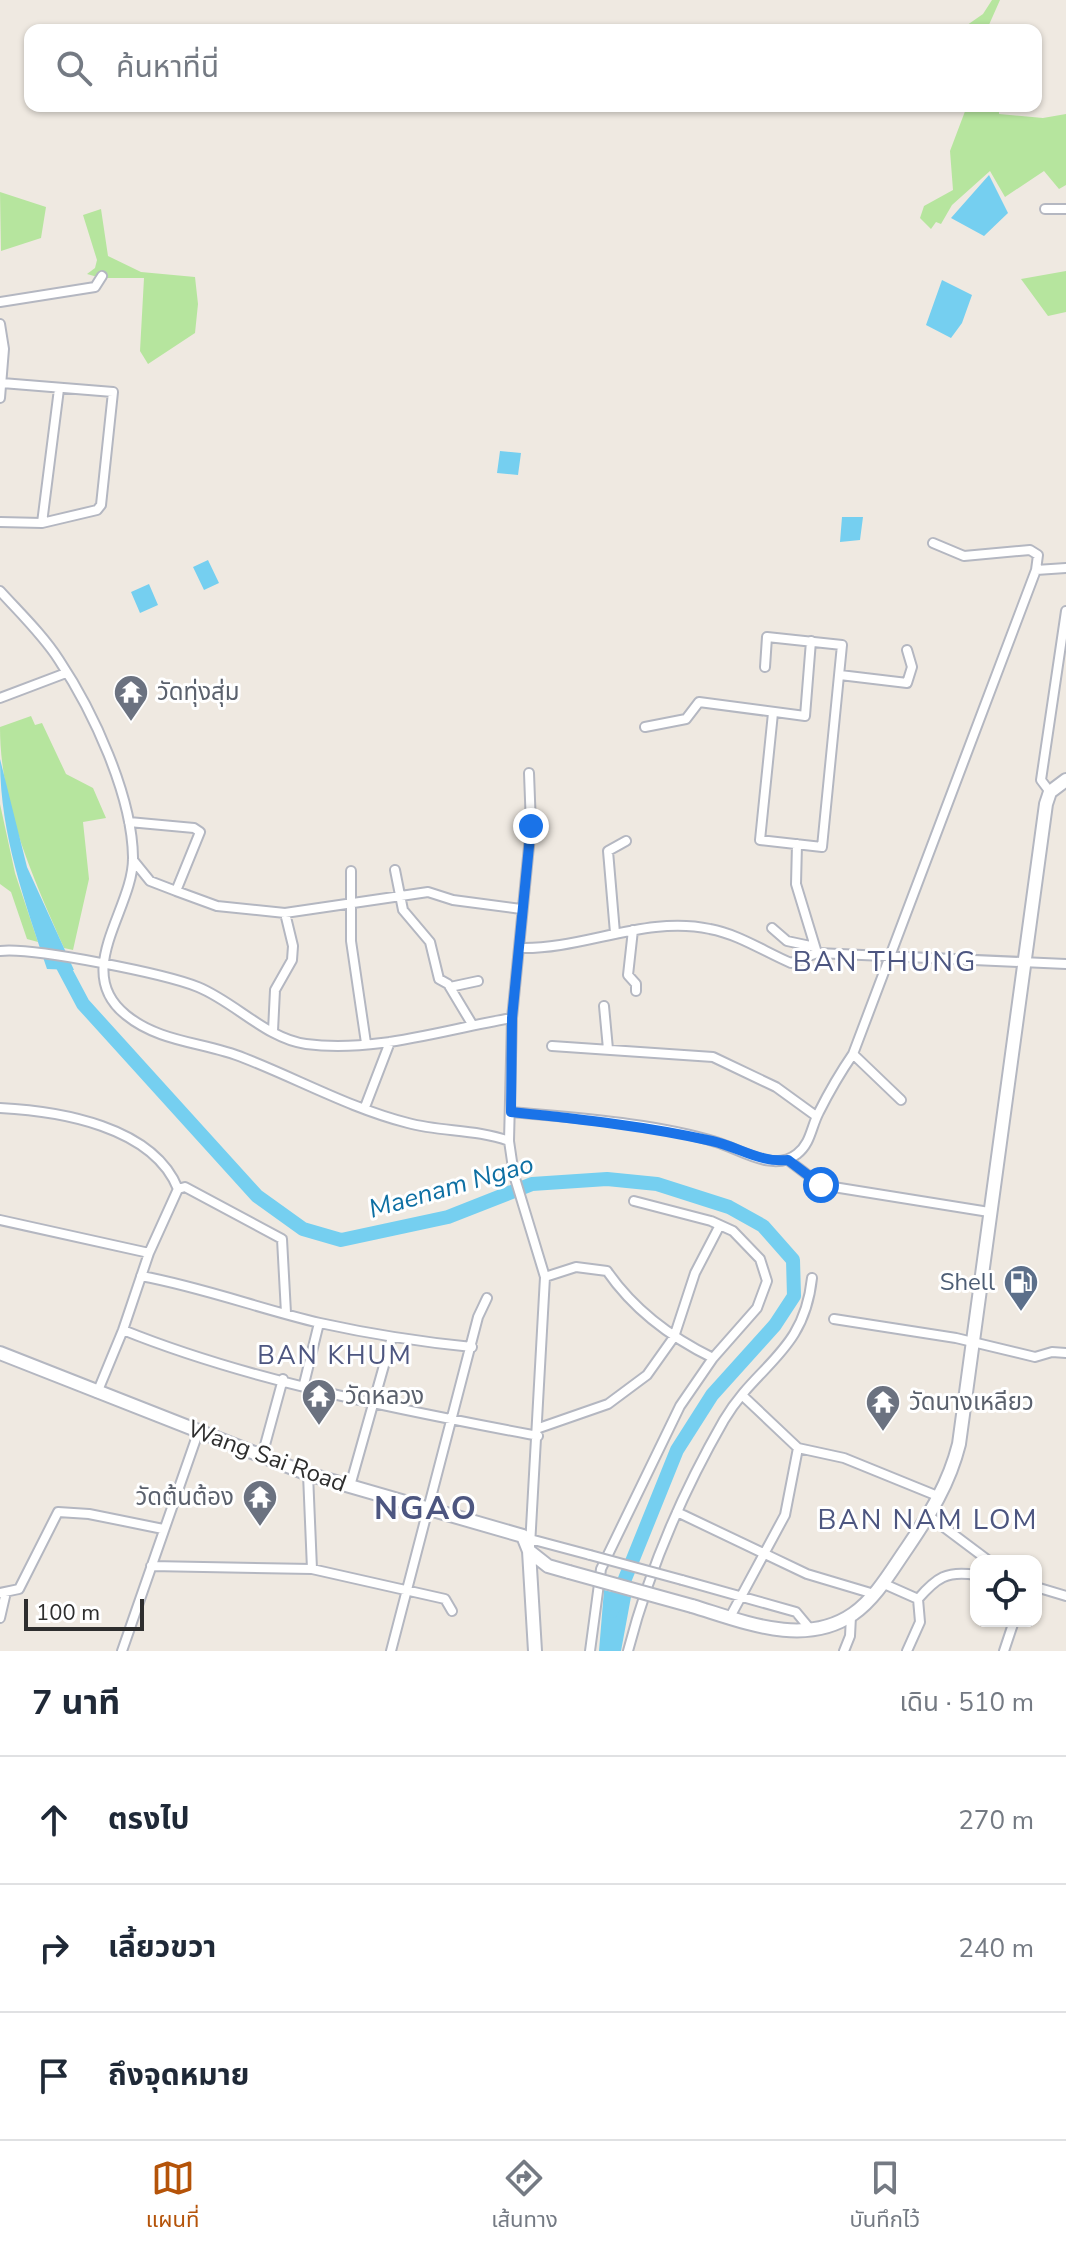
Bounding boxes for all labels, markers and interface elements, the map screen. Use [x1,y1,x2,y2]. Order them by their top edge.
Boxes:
search box [24,24,1042,112]
icon: search [52,46,96,90]
text: ค้นหาที่นี่ [116,47,219,88]
temple icon: วัดทุ่งสุ่ม [112,673,150,723]
place label: วัดทุ่งสุ่ม [157,676,240,708]
route end [513,808,549,844]
district label: BAN THUNG [793,943,977,981]
water label: Maenam Ngao [365,1146,538,1227]
route start [803,1167,839,1203]
fuel station icon: Shell [1002,1263,1040,1313]
place label: Shell [940,1266,995,1298]
district label: BAN KHUM [257,1338,413,1373]
temple icon: วัดหลวง [300,1377,338,1427]
place label: วัดหลวง [345,1380,424,1412]
temple icon: วัดนางเหลียว [864,1383,902,1433]
place label: วัดนางเหลียว [909,1386,1034,1418]
street label: Wang Sai Road [183,1412,351,1500]
temple icon: วัดต้นต้อง [241,1478,279,1528]
place label: วัดต้นต้อง [136,1481,234,1513]
district label: NGAO [374,1487,478,1530]
district label: BAN NAM LOM [818,1501,1038,1539]
map controls [970,1555,1042,1627]
button: locate [970,1555,1042,1627]
scale bar [24,1595,144,1631]
text: 100 m [36,1598,100,1628]
text: 7 นาที [32,1680,120,1726]
text: เดิน · 510 m [900,1685,1034,1720]
icon: ahead [32,1798,76,1842]
text: ตรงไป [108,1799,190,1840]
text: 270 m [958,1803,1034,1838]
icon: right [32,1926,76,1970]
text: เลี้ยวขวา [108,1927,216,1968]
text: 240 m [958,1931,1034,1966]
icon: arrive [32,2054,76,2098]
text: ถึงจุดหมาย [108,2055,249,2096]
tab: แผนที่ [146,2156,200,2237]
tab: เส้นทาง [491,2156,558,2237]
tab: บันทึกไว้ [849,2156,920,2237]

